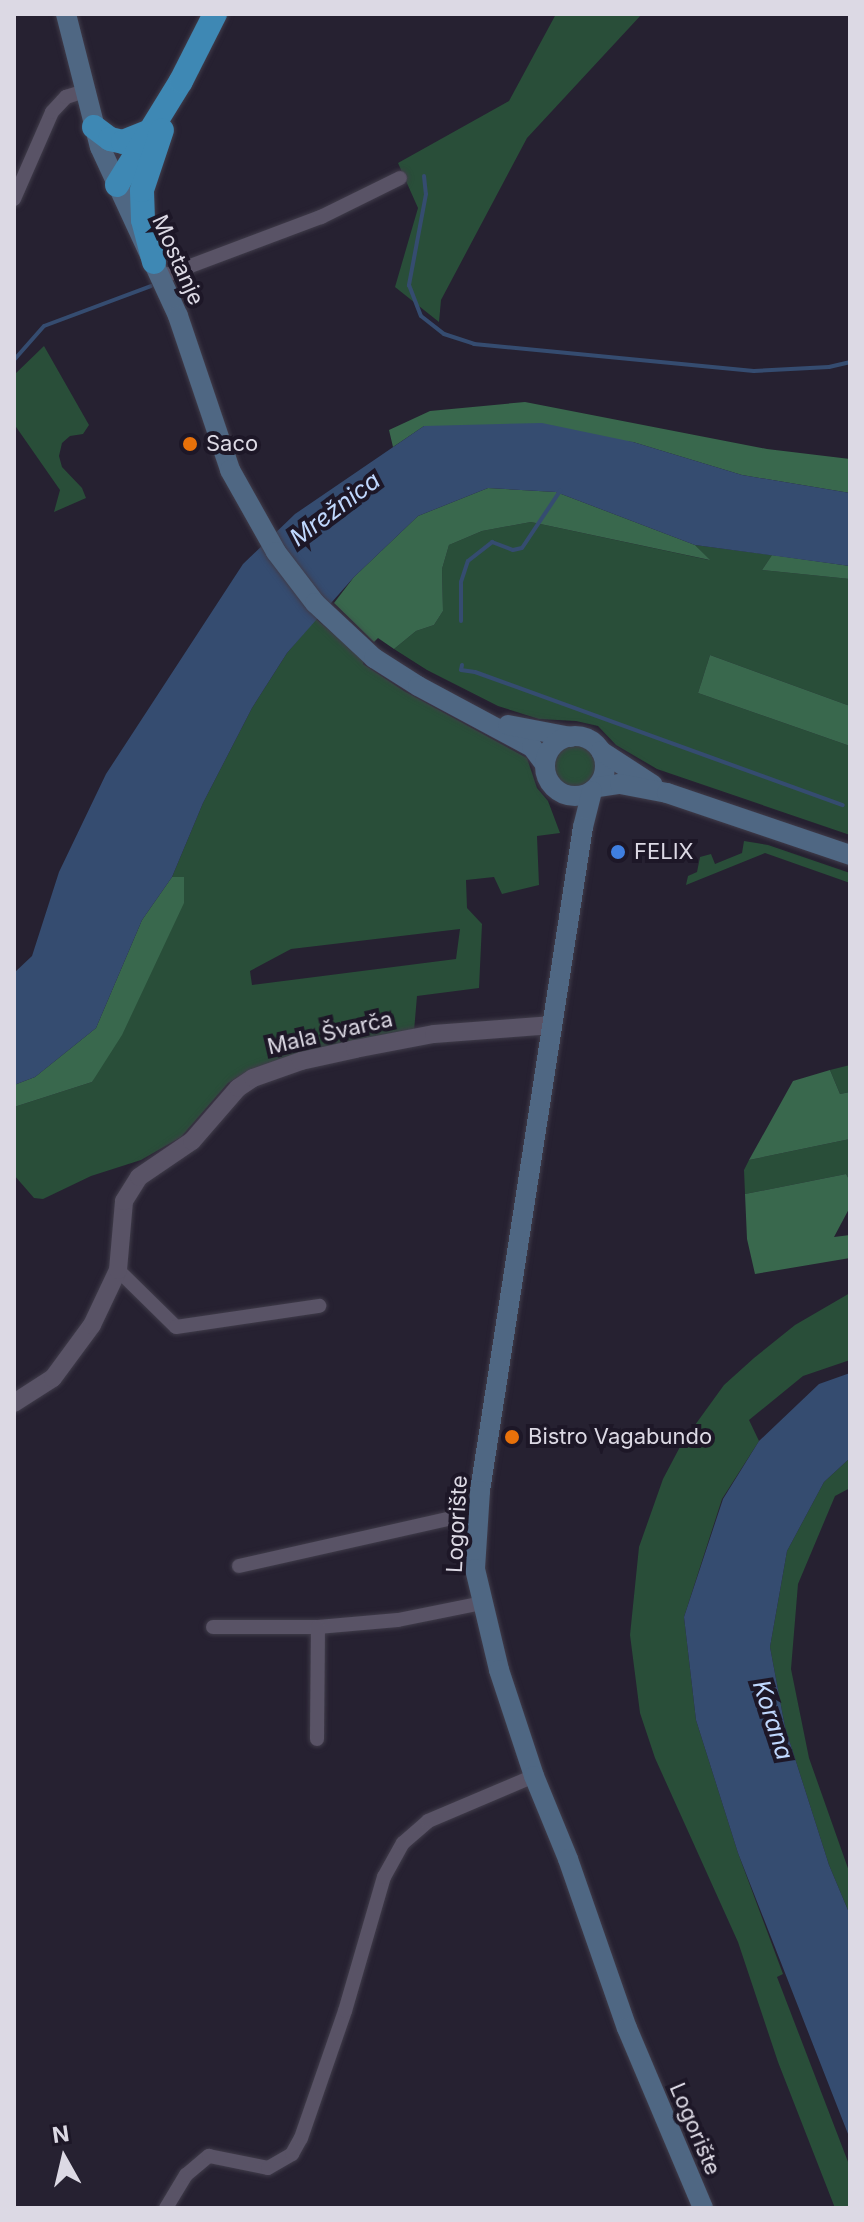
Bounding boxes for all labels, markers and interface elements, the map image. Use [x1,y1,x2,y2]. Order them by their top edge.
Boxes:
street label: Mostanje [147,211,209,309]
place label: Saco [206,431,258,457]
marker: Saco [181,435,199,453]
water label: Mrežnica [284,466,386,552]
place label: FELIX [634,839,694,865]
marker: FELIX [609,843,627,861]
street label: Mala Švarča [265,1006,395,1060]
place label: Bistro Vagabundo [528,1424,712,1450]
marker: Bistro Vagabundo [503,1428,521,1446]
street label: Logorište [441,1475,473,1573]
water label: Korana [747,1677,799,1763]
street label: Logorište [664,2079,726,2179]
north arrow [24,2118,104,2198]
text: N [51,2120,71,2148]

